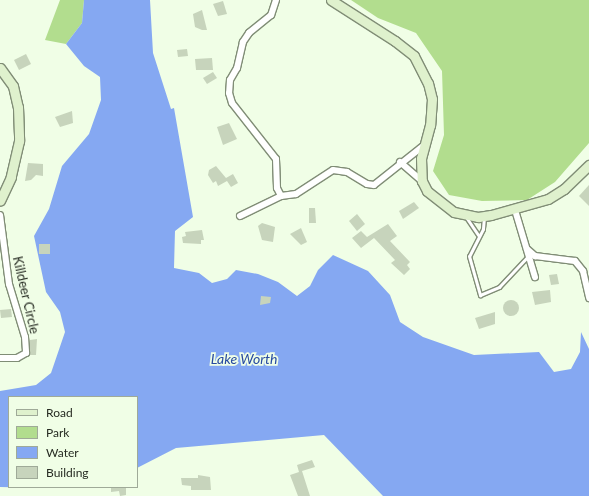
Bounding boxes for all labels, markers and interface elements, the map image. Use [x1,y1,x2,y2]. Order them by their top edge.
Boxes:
street label: Killdeer Circle [9,255,43,335]
water label: Lake Worth [211,351,277,367]
legend [8,396,138,488]
text: Road [46,405,73,420]
text: Park [46,425,69,440]
text: Water [46,445,79,460]
text: Building [46,465,89,480]

